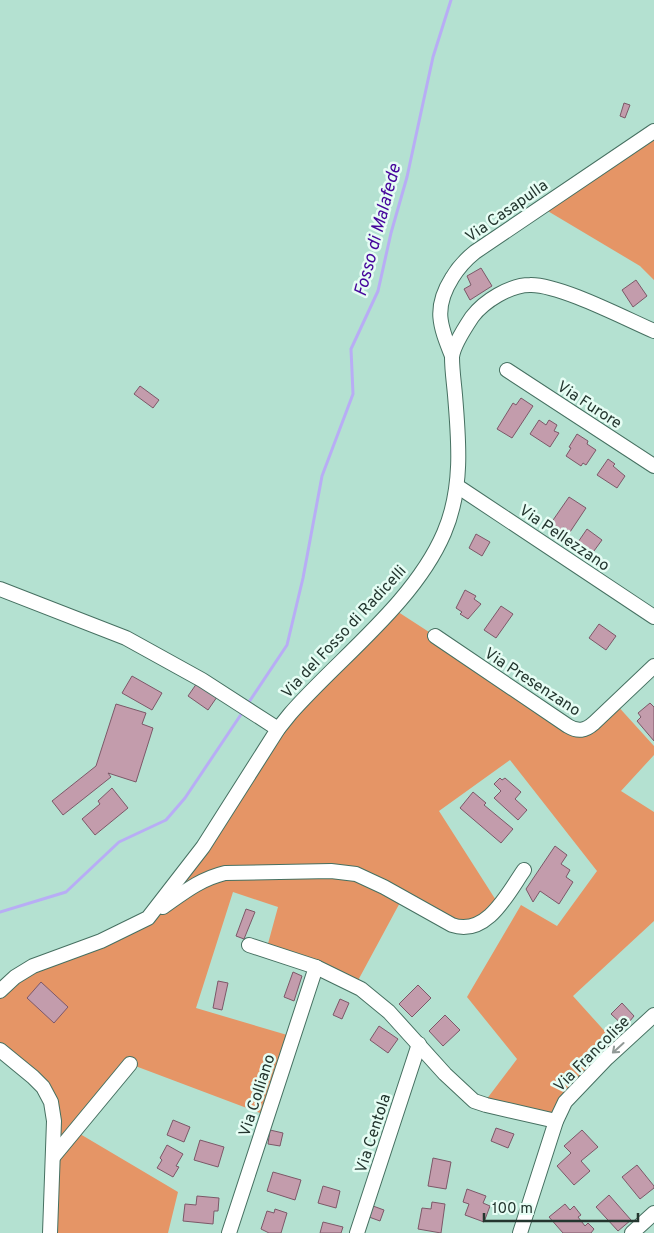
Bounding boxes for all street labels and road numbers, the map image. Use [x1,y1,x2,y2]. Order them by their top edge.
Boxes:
street label: Via Casapulla [462,176,552,247]
street label: Via Furore [553,377,625,434]
street label: Via Pellezzano [515,501,613,576]
street label: Via del Fosso di Radicelli [278,562,411,703]
street label: Via Presenzano [480,644,584,721]
street label: Via Francolise [550,1012,635,1097]
street label: Via Colliano [235,1052,281,1139]
street label: Via Centola [352,1091,396,1176]

